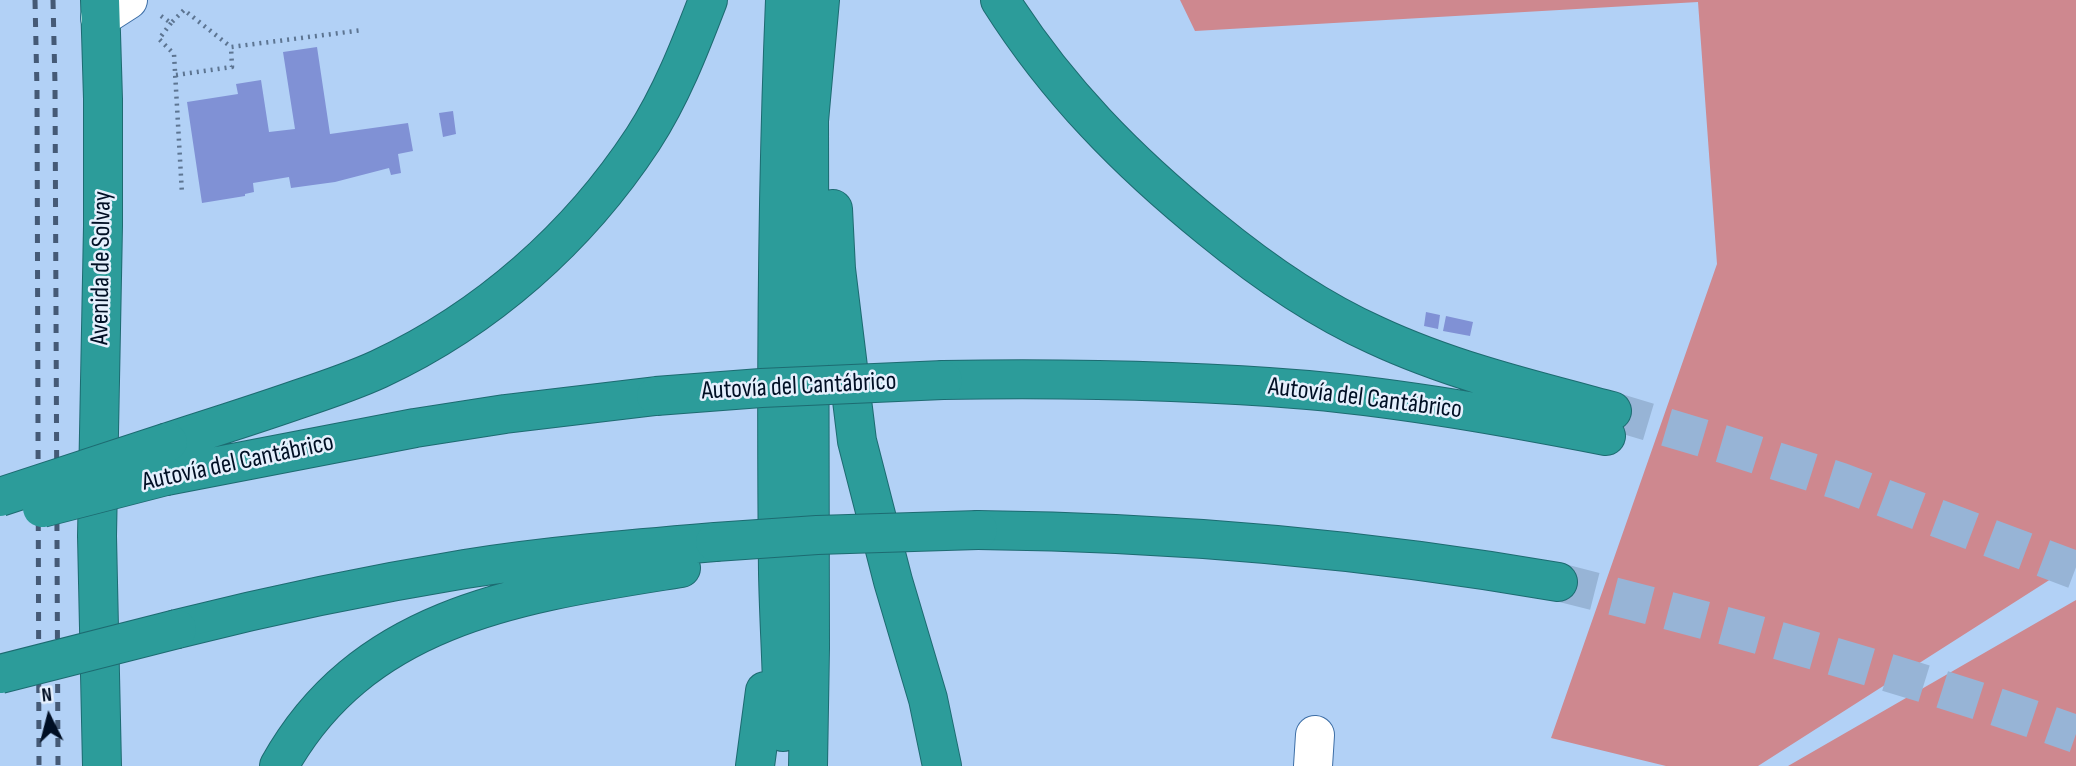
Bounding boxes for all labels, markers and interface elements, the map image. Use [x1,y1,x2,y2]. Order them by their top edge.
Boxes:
street label: Avenida de Solvay [85,191,119,345]
street label: Autovía del Cantábrico [701,366,897,408]
street label: Autovía del Cantábrico [1266,372,1464,426]
street label: Autovía del Cantábrico [139,427,337,499]
north arrow [14,682,84,752]
text: N [41,684,53,708]

